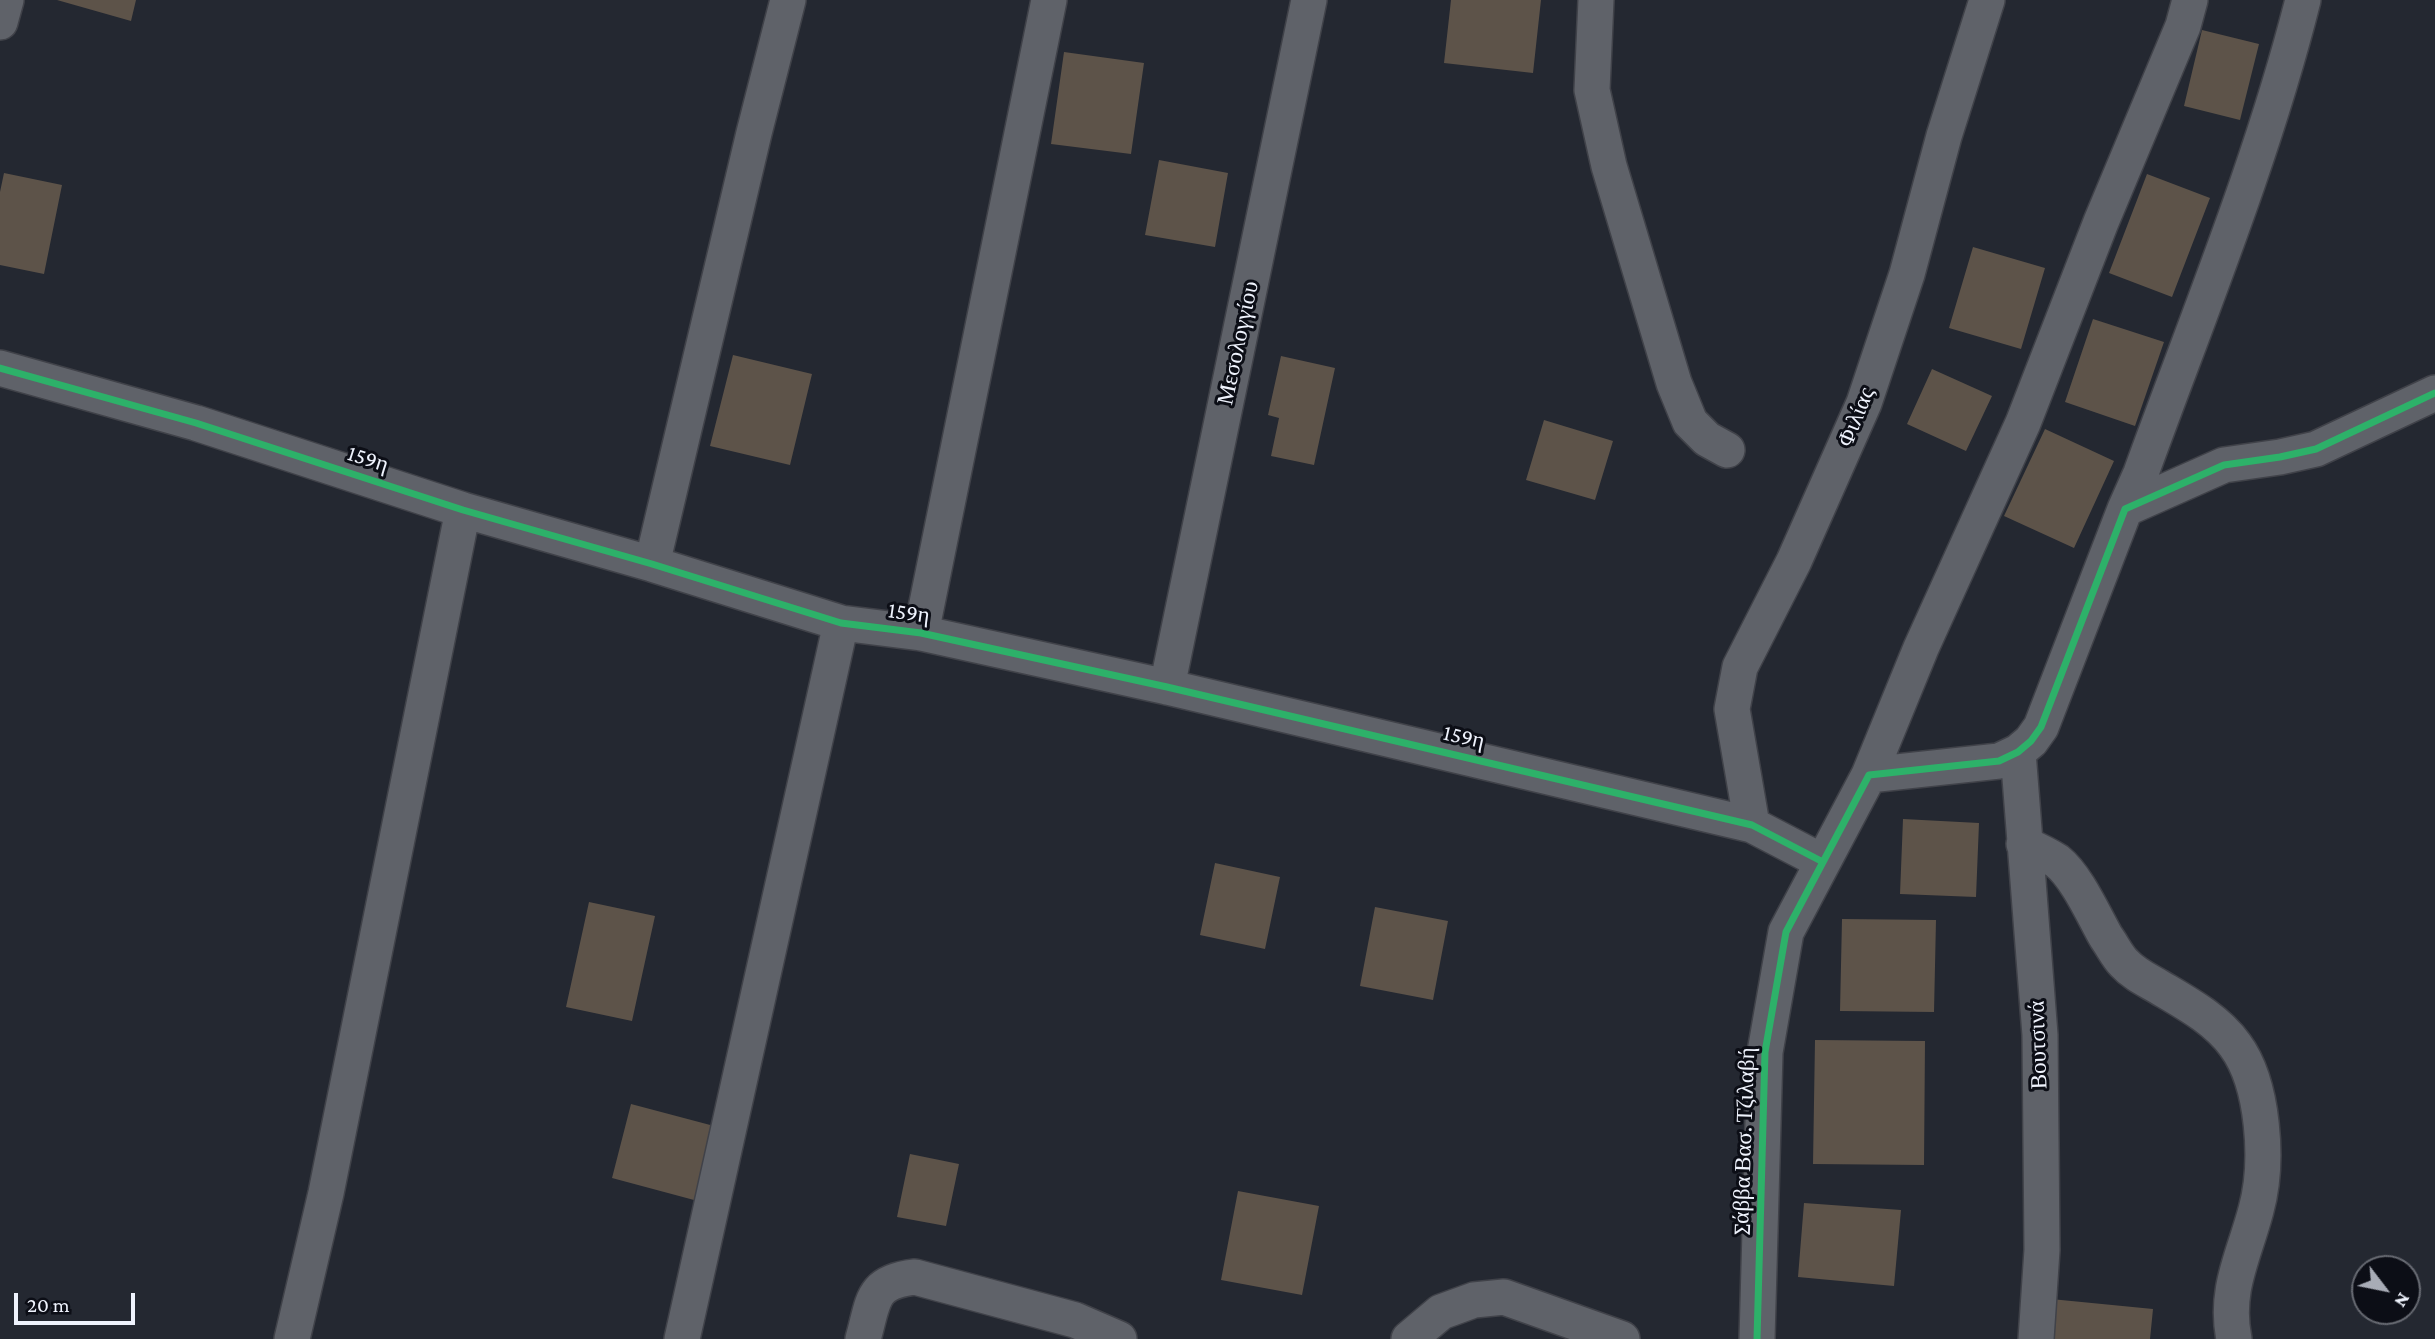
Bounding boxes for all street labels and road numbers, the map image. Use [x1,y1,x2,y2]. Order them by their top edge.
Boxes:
street label: Μεσολογγίου [1211,278,1265,408]
street label: Φιλίας [1832,383,1880,451]
street label: 159η [344,439,392,479]
street label: 159η [886,596,932,630]
street label: 159η [1441,719,1487,755]
street label: Βουτσινά [2023,1000,2053,1090]
street label: Σάββα Βασ. Τζιλαβή [1727,1047,1761,1235]

